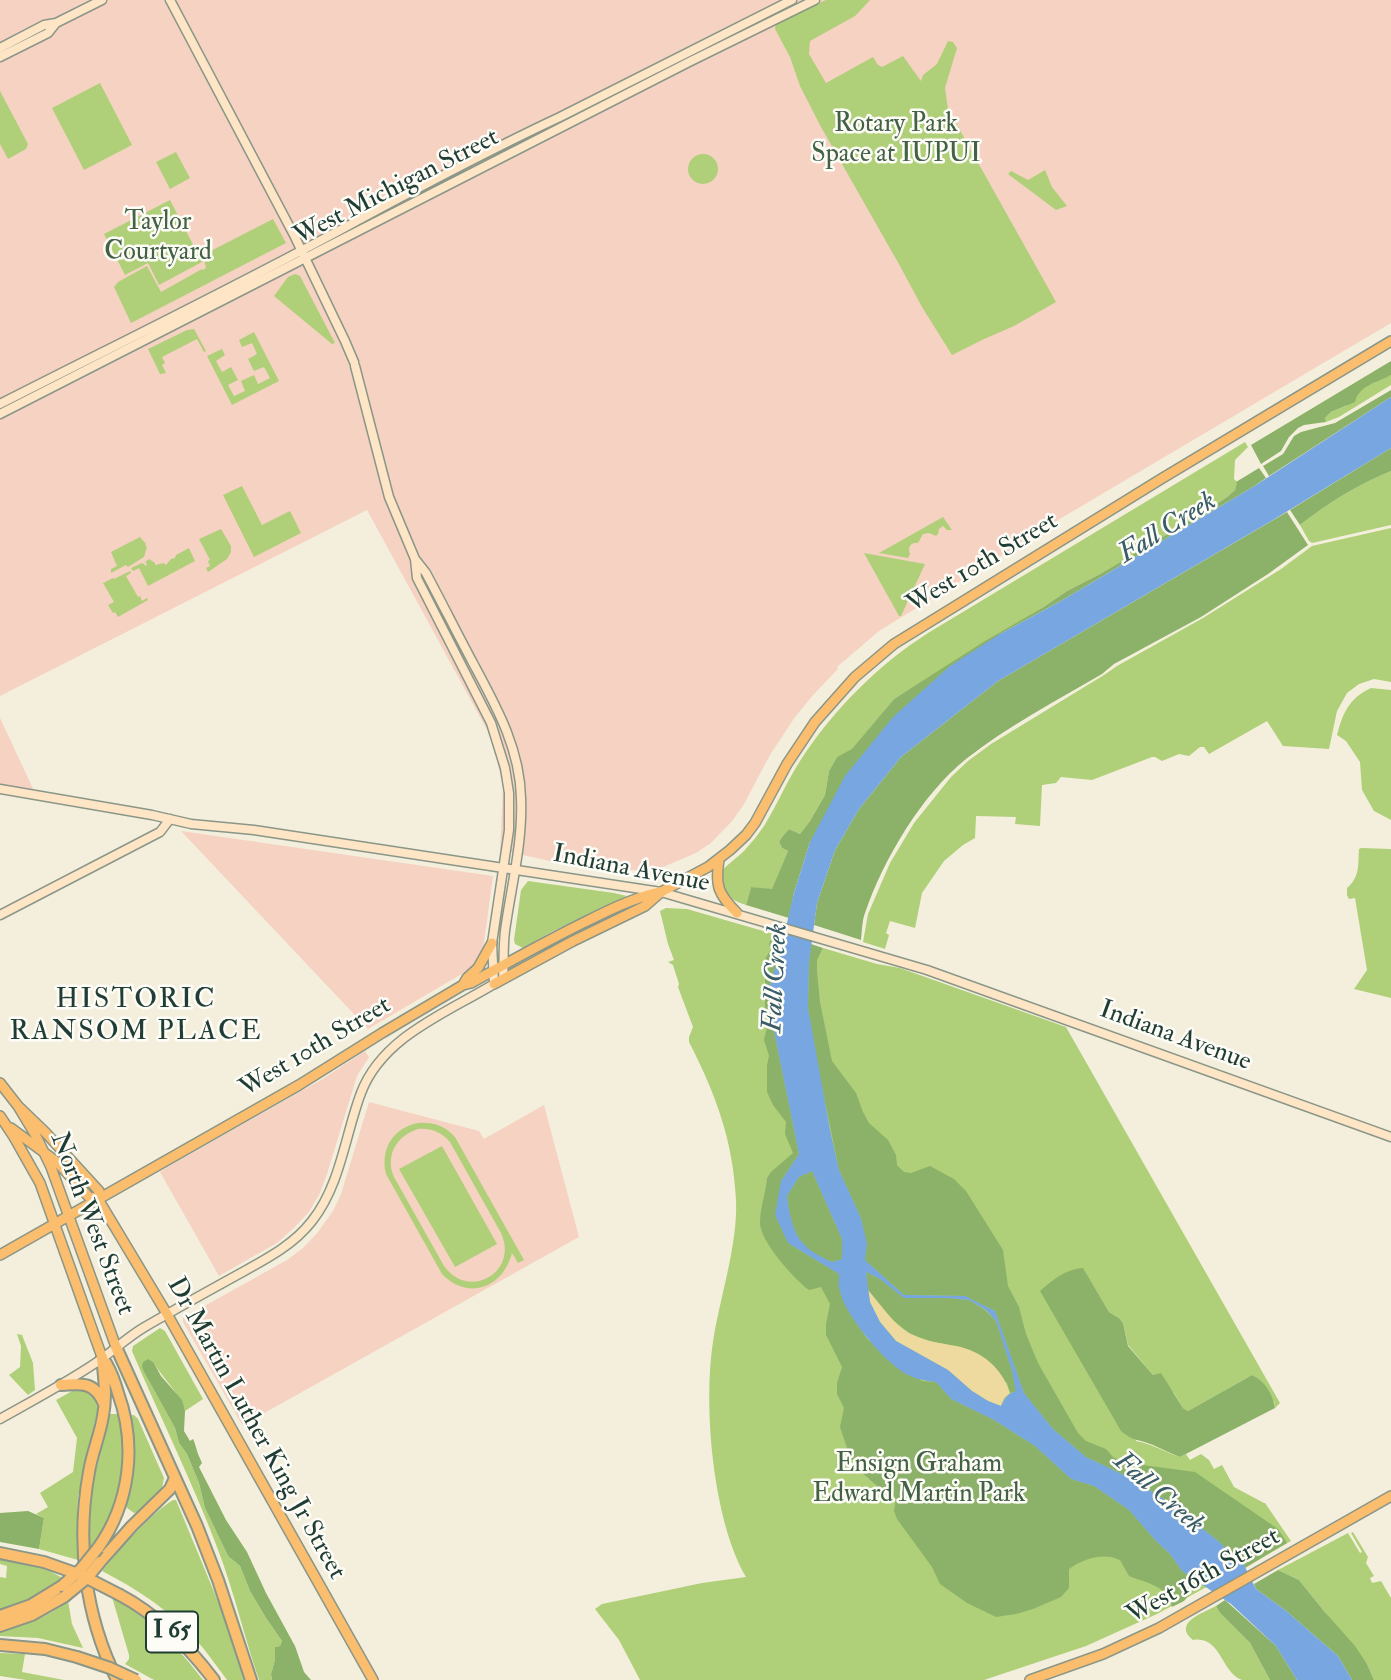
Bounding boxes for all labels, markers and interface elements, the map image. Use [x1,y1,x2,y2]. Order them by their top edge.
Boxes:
park label: Rotary Park Space at IUPUI [811,109,981,170]
street label: West Michigan Street [289,123,505,253]
park label: Taylor Courtyard [104,207,212,268]
water label: Fall Creek [1113,486,1223,572]
street label: West 10th Street [902,507,1064,621]
street label: Indiana Avenue [550,840,712,900]
water label: Fall Creek [757,923,797,1033]
district label: HISTORIC RANSOM PLACE [11,984,261,1050]
street label: West 10th Street [235,991,397,1105]
street label: Indiana Avenue [1095,995,1255,1079]
street label: North West Street [42,1128,140,1320]
street label: Dr Martin Luther King Jr Street [159,1272,351,1586]
water label: Fall Creek [1106,1446,1210,1542]
park label: Ensign Graham Edward Martin Park [813,1449,1025,1510]
street label: West 16th Street [1122,1522,1286,1632]
road number: I 65 [146,1612,198,1652]

